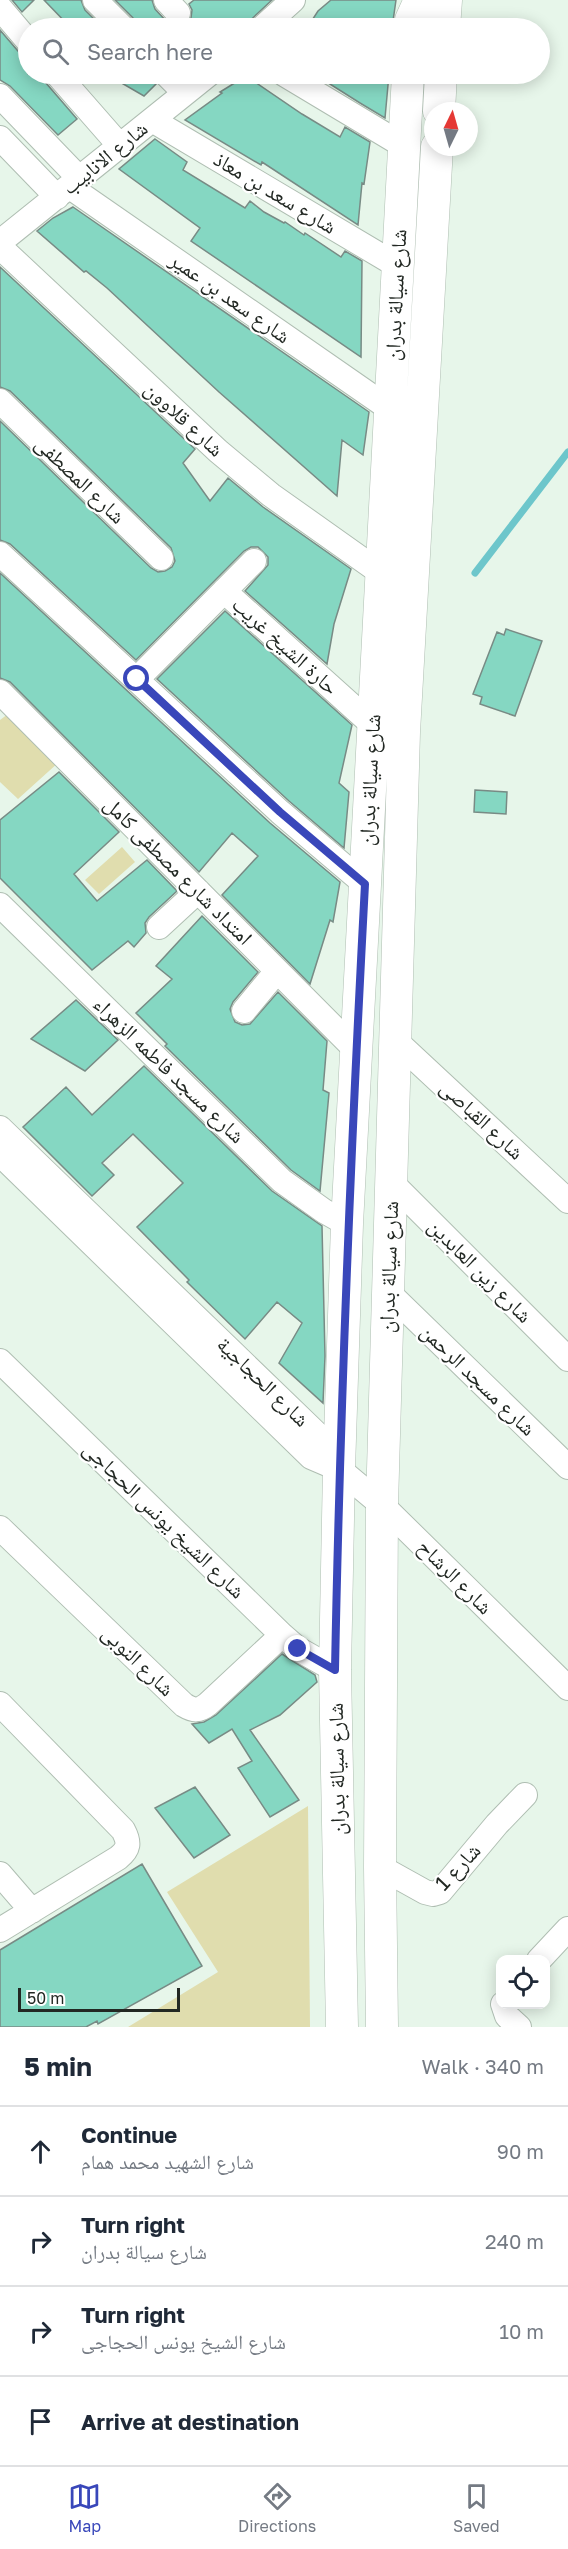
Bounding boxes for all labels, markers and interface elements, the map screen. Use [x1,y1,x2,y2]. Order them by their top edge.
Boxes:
search box [18,18,550,84]
icon: search [39,35,72,68]
text: Search here [87,38,213,65]
north arrow [424,102,478,156]
street label: شارع الانابيب [56,115,153,200]
street label: شارع سعد بن معاذ [209,145,342,240]
street label: شارع سيالة بدران [379,228,412,362]
street label: شارع سعد بن عمير [164,245,296,349]
street label: شارع قلاوون [139,375,230,462]
street label: شارع المصطفى [29,430,131,529]
street label: حارة الشيخ غريب [226,591,344,701]
route start [123,665,149,691]
street label: شارع سيالة بدران [353,713,386,847]
street label: امتداد شارع مصطفى كامل [98,791,258,951]
street label: شارع مسجد فاطمه الزهراء [88,990,251,1149]
street label: شارع القباصى [435,1074,530,1165]
street label: شارع سيالة بدران [373,1200,404,1334]
street label: شارع زين العابدين [422,1213,538,1329]
street label: شارع مسجد الرحمن [415,1318,542,1441]
street label: شارع الحجاجية [211,1331,315,1432]
street label: شارع الشيخ يونس الحجاجى [78,1435,251,1604]
street label: شارع الرشاح [412,1533,499,1620]
street label: شارع النوبى [96,1619,180,1702]
route end [284,1635,310,1661]
street label: شارع سيالة بدران [322,1703,351,1835]
street label: شارع 1 [429,1837,486,1896]
map controls [496,1955,550,2009]
button: locate [496,1955,550,2009]
scale bar [18,1985,180,2012]
text: 50 m [27,1988,64,2008]
text: 5 min [24,2051,92,2082]
text: Walk · 340 m [422,2054,544,2078]
text: Continue [81,2121,177,2148]
icon: ahead [24,2135,57,2168]
text: 90 m [497,2139,544,2163]
text: شارع الشهيد محمد همام [81,2149,254,2173]
text: Turn right [81,2211,185,2238]
icon: right [24,2225,57,2258]
text: 240 m [485,2229,544,2253]
text: شارع سيالة بدران [81,2239,207,2263]
text: Turn right [81,2301,185,2328]
icon: right [24,2315,57,2348]
text: 10 m [499,2319,544,2343]
text: شارع الشيخ يونس الحجاجى [81,2329,286,2353]
icon: arrive [24,2405,57,2438]
text: Arrive at destination [81,2408,299,2435]
tab: Map [68,2480,101,2536]
tab: Directions [238,2480,316,2536]
tab: Saved [453,2480,500,2536]

